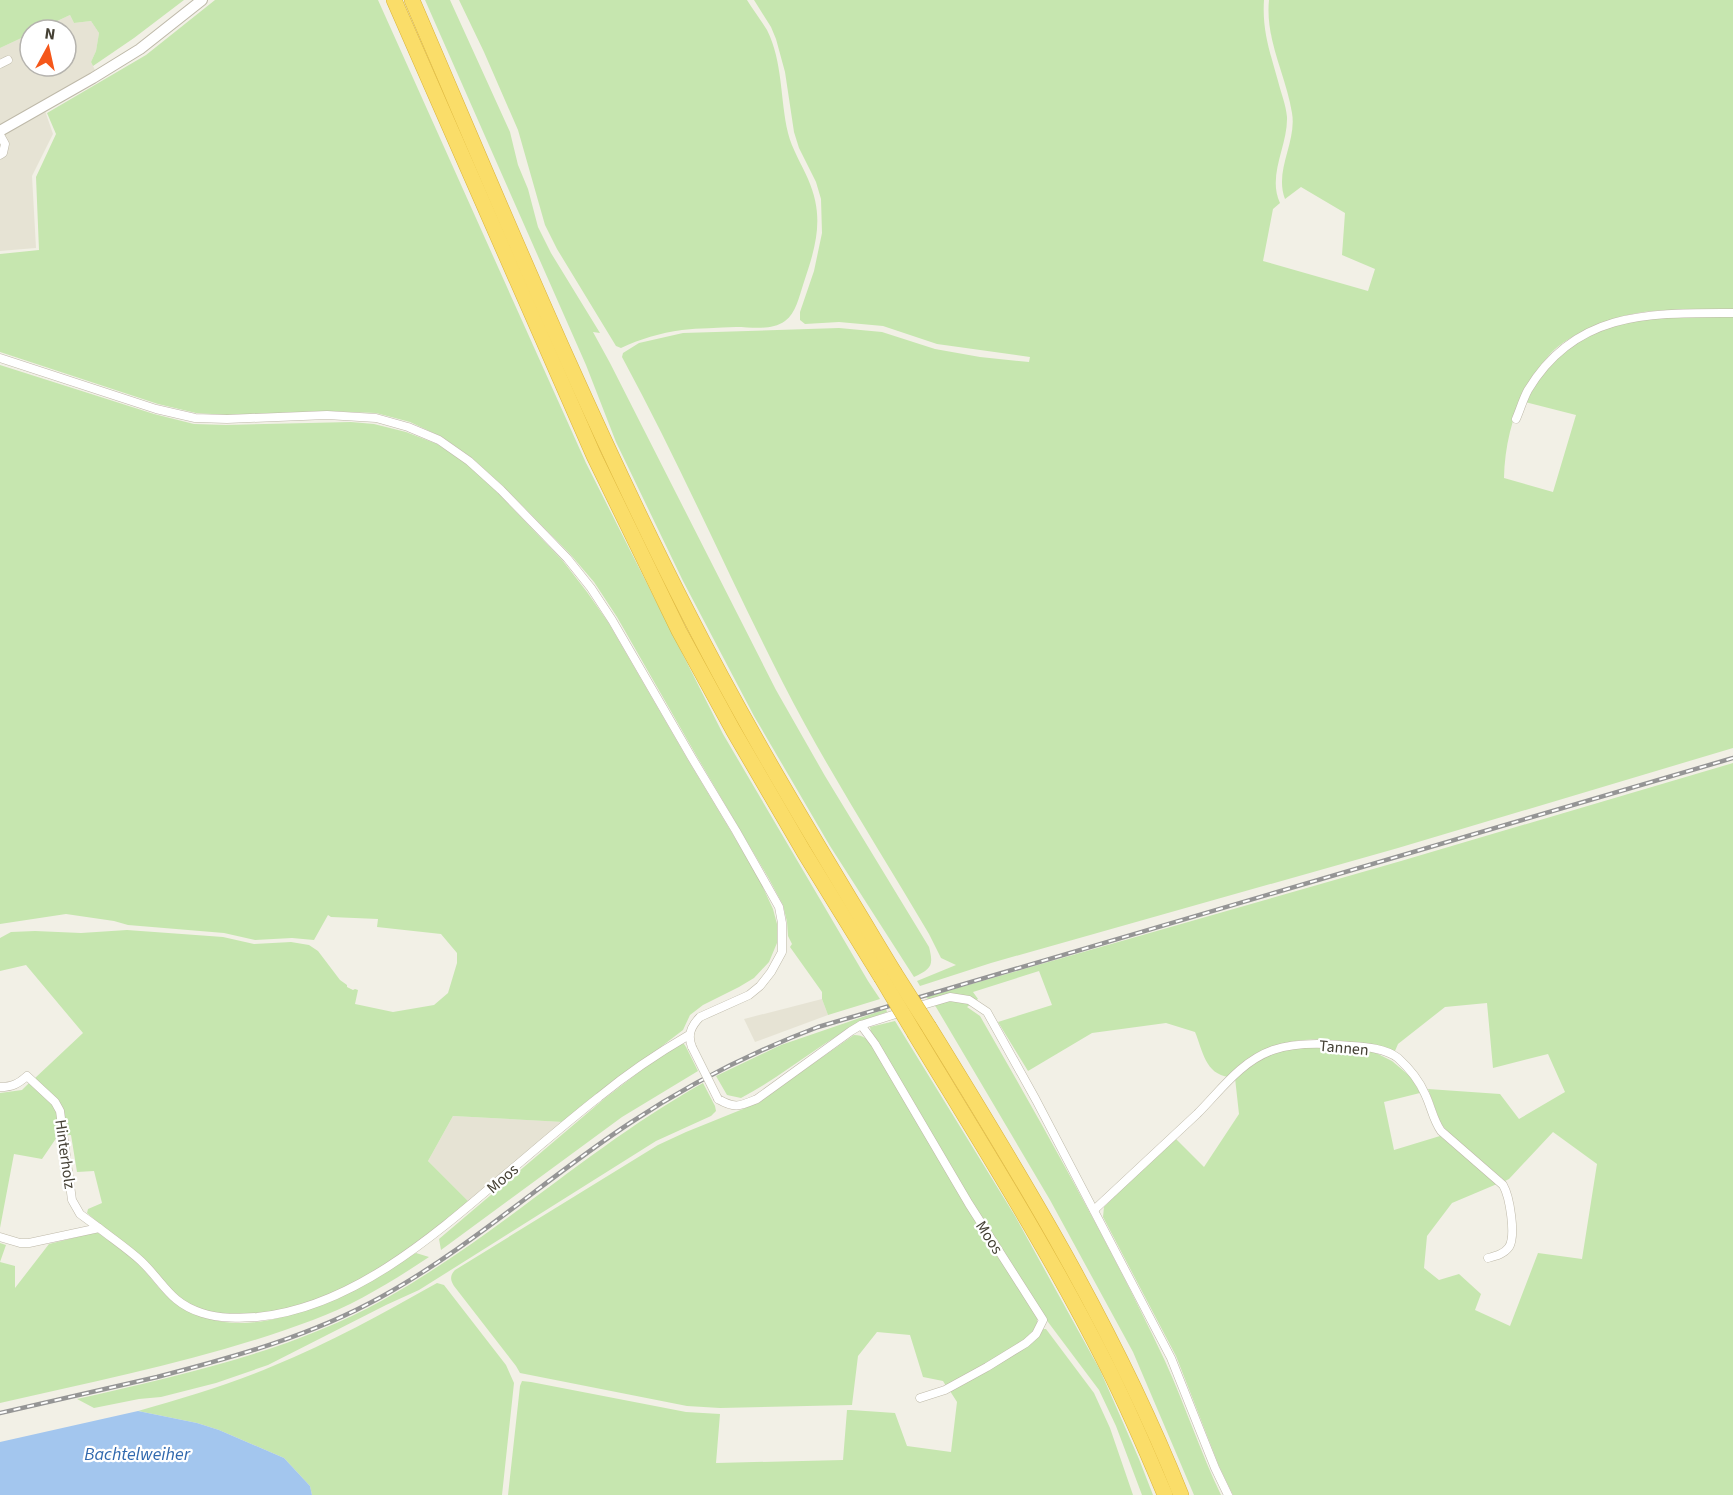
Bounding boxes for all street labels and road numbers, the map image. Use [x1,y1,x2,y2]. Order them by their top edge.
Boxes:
street label: Tannen [1318,1035,1370,1061]
street label: Hinterholz [49,1118,81,1191]
street label: Moos [482,1159,524,1199]
street label: Moos [970,1217,1008,1259]

